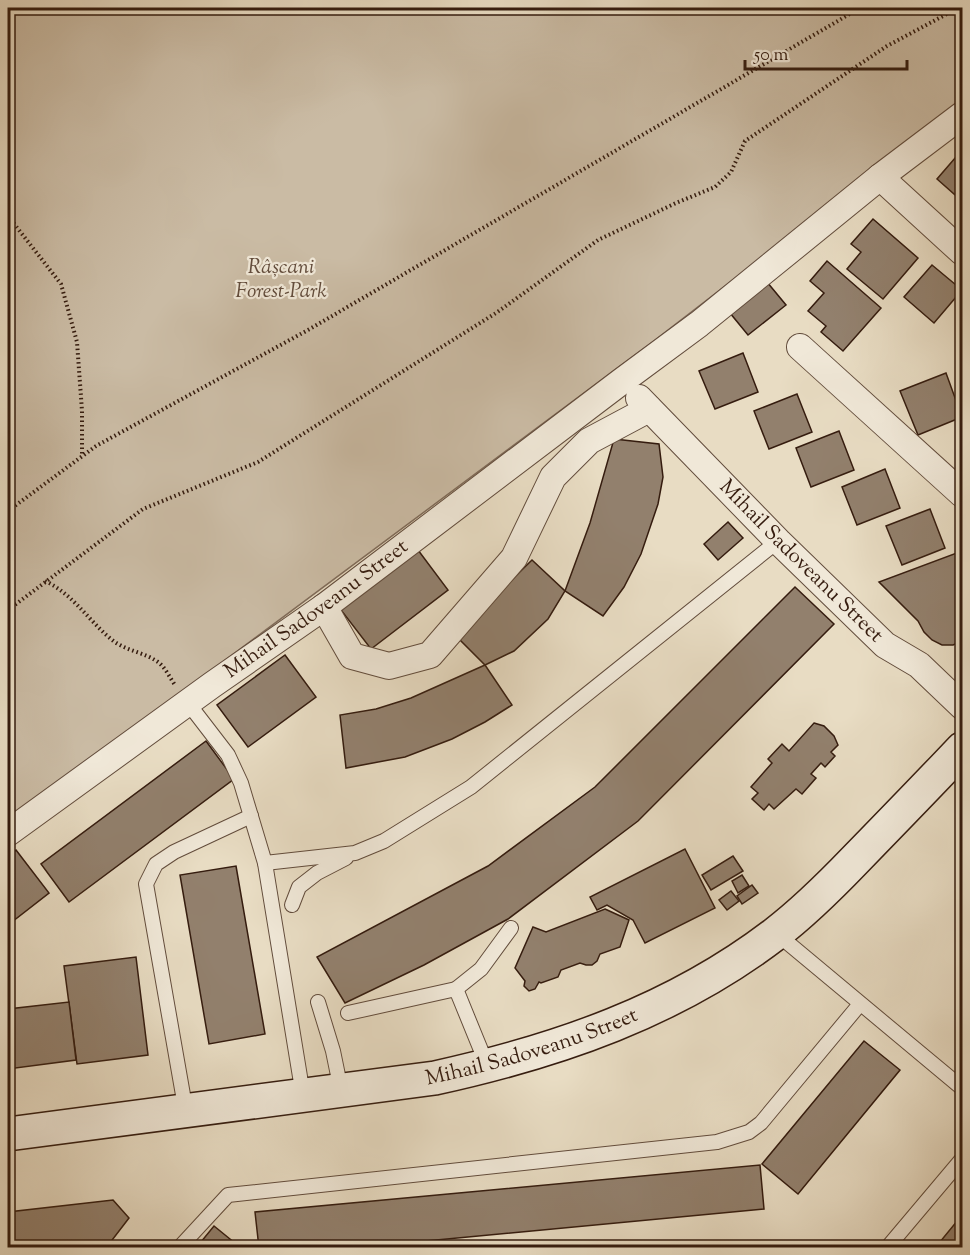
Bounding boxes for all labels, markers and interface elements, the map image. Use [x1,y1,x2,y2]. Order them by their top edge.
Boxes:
scale bar [745,33,907,71]
text: 50 m [753,43,789,69]
park label: Râșcani Forest-Park [235,253,327,307]
street label: Mihail Sadoveanu Street [712,473,890,650]
street label: Mihail Sadoveanu Street [219,533,415,687]
street label: Mihail Sadoveanu Street [423,1001,643,1095]

